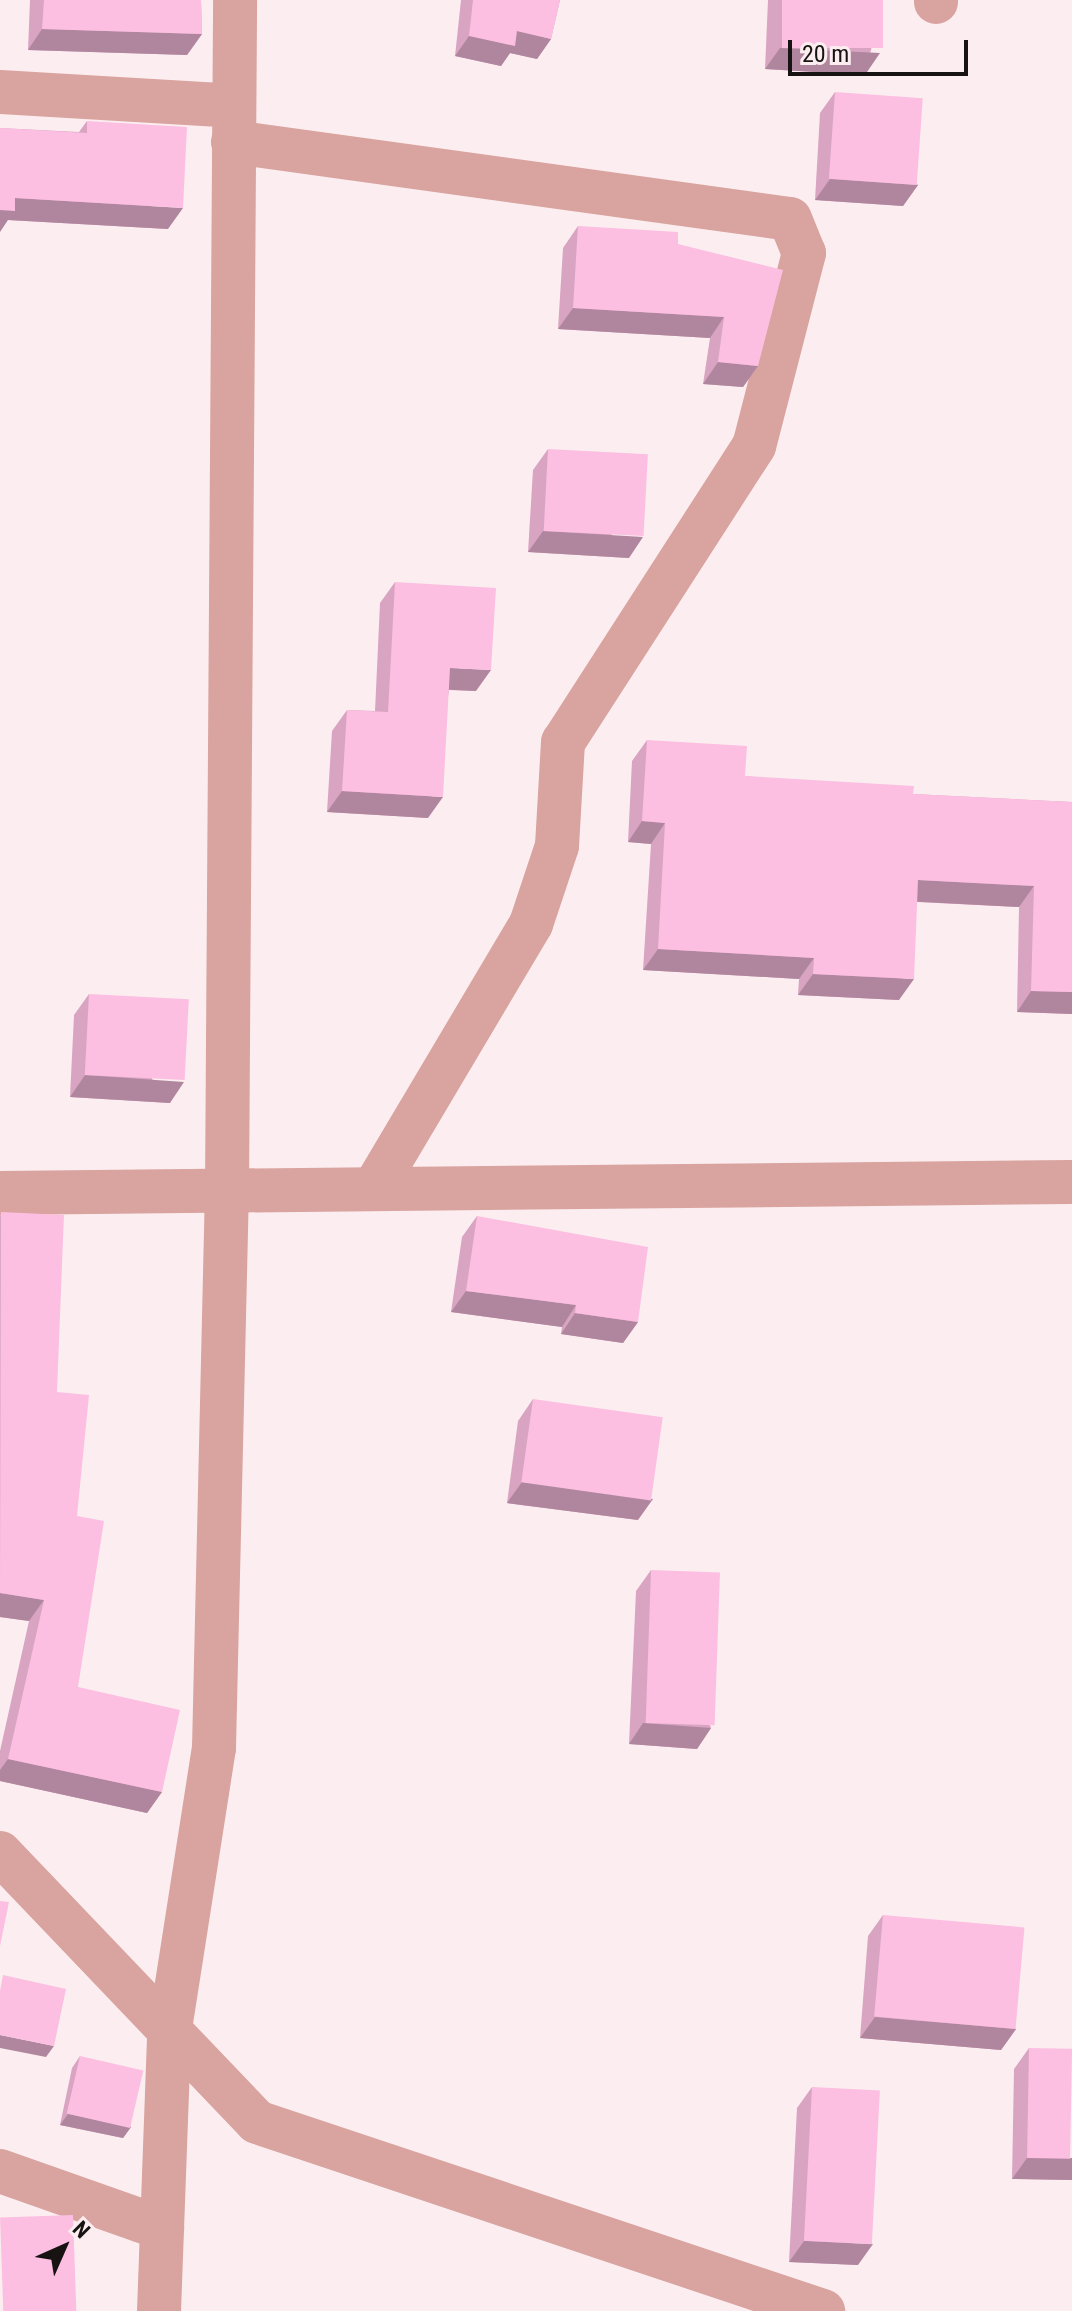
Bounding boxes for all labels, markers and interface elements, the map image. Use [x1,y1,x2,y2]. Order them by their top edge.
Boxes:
scale bar [792,24,972,74]
text: 20 m [802,40,849,68]
north arrow [24,2207,104,2287]
text: N [68,2216,95,2243]

